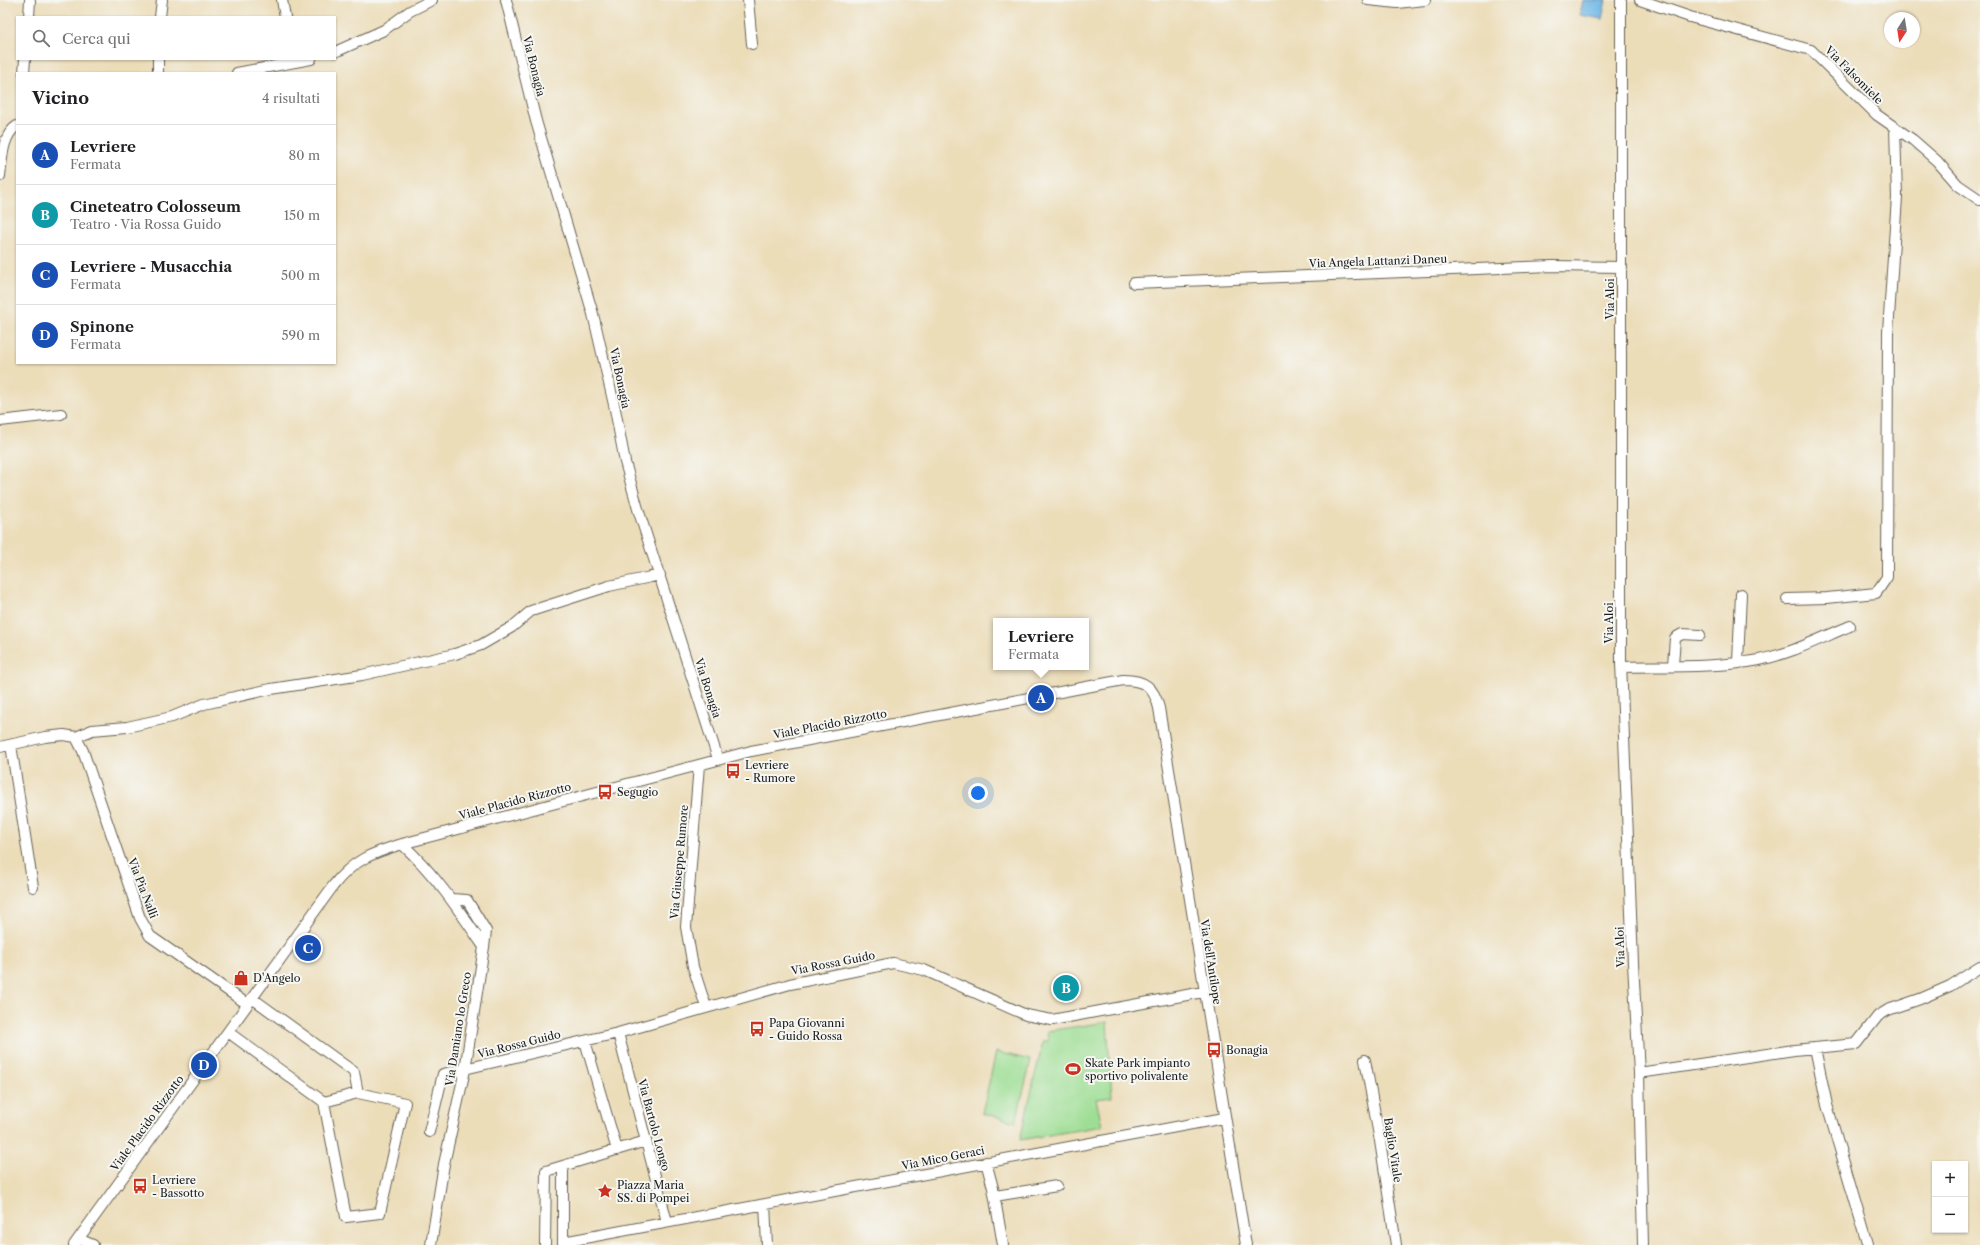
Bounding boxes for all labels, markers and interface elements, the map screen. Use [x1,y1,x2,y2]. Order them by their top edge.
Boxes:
north arrow [1884,12,1920,48]
search box [16,16,336,60]
icon: search [30,27,52,49]
text: Cerca qui [62,29,131,48]
street label: Via Bonagia [519,33,548,98]
street label: Via Falsomiele [1821,42,1886,107]
text: Vicino [32,88,89,108]
text: 4 risultati [262,90,320,106]
text: Levriere [70,137,136,156]
text: A [40,147,50,163]
text: 80 m [288,147,320,163]
text: Fermata [70,156,121,172]
text: Cineteatro Colosseum [70,197,241,216]
text: B [40,207,50,223]
text: 150 m [284,207,320,223]
text: Teatro · Via Rossa Guido [70,216,221,232]
street label: Via Angela Lattanzi Daneu [1308,252,1448,270]
text: Levriere - Musacchia [70,257,232,276]
text: C [40,267,50,283]
text: 500 m [281,267,320,283]
text: Fermata [70,276,121,292]
street label: Via Aloi [1603,278,1617,320]
text: Spinone [70,317,134,336]
text: D [39,327,51,343]
text: 590 m [282,327,320,343]
text: Fermata [70,336,121,352]
street label: Via Bonagia [607,345,633,410]
street label: Via Aloi [1602,602,1616,644]
popup [993,618,1089,670]
text: Levriere [1008,627,1074,646]
text: Fermata [1008,646,1059,662]
street label: Via Bonagia [691,655,724,720]
pin: A [1028,683,1054,713]
street label: Viale Placido Rizzotto [771,706,888,742]
place label: Levriere - Rumore [745,758,795,785]
bus stop icon: Levriere - Rumore [724,762,742,780]
street label: Viale Placido Rizzotto [457,779,573,823]
bus stop icon: Segugio [596,783,614,801]
your location [968,783,988,803]
place label: Segugio [617,785,658,799]
street label: Via Giuseppe Rumore [667,804,691,921]
street label: Via Pia Nalli [125,855,161,921]
street label: Via dell'Antilope [1197,917,1225,1006]
street label: Via Aloi [1612,926,1628,969]
pin: C [295,933,321,963]
street label: Via Rossa Guido [789,948,876,978]
shop icon: D'Angelo [232,969,250,987]
place label: D'Angelo [253,971,301,985]
street label: Via Damiano lo Greco [442,971,474,1088]
pin: B [1053,973,1079,1003]
place label: Papa Giovanni - Guido Rossa [769,1016,845,1043]
bus stop icon: Papa Giovanni - Guido Rossa [748,1020,766,1038]
street label: Via Rossa Guido [475,1027,562,1061]
bus stop icon: Bonagia [1205,1041,1223,1059]
place label: Bonagia [1226,1043,1268,1057]
pin: D [191,1050,217,1080]
place label: Skate Park impianto sportivo polivalente [1085,1056,1190,1083]
sports icon: Skate Park impianto sportivo polivalente [1064,1060,1082,1078]
street label: Viale Placido Rizzotto [107,1072,187,1175]
street label: Via Bartolo Longo [635,1076,673,1173]
street label: Baglio Vitale [1381,1117,1405,1183]
street label: Via Mico Geraci [899,1143,986,1173]
map controls [1932,1161,1968,1233]
button: + [1932,1161,1968,1197]
place label: Levriere - Bassotto [152,1173,205,1200]
bus stop icon: Levriere - Bassotto [131,1177,149,1195]
place label: Piazza Maria SS. di Pompei [617,1178,690,1205]
place icon: Piazza Maria SS. di Pompei [596,1182,614,1200]
button: − [1932,1197,1968,1233]

